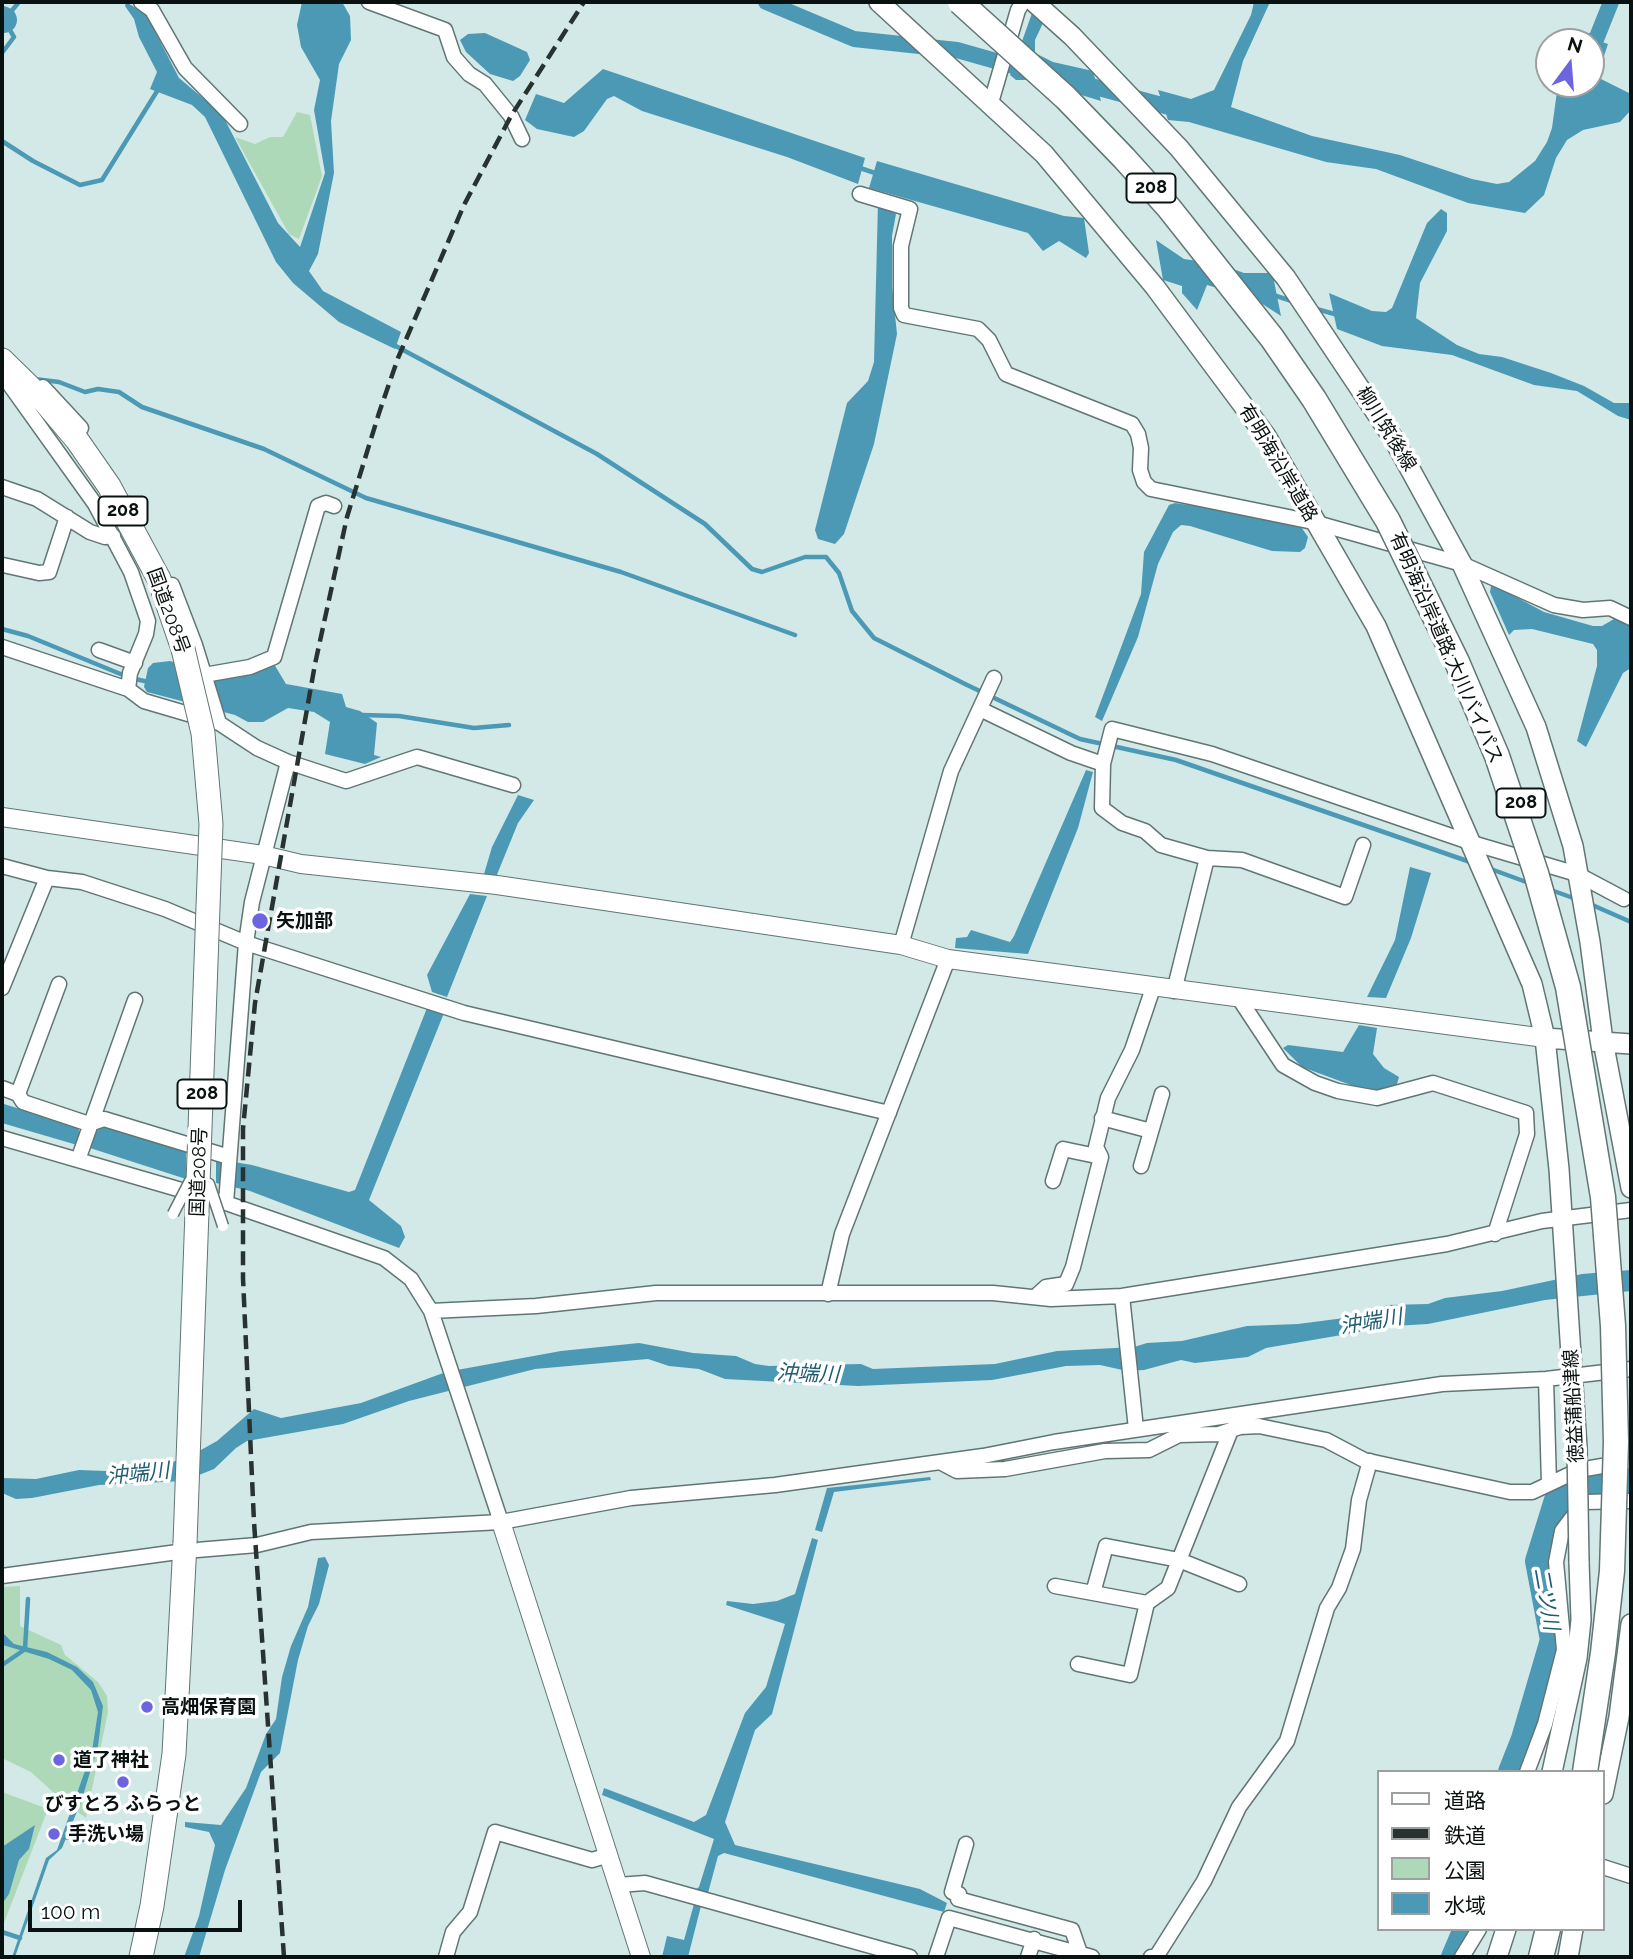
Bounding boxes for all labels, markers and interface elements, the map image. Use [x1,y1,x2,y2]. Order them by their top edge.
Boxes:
north arrow [1535,28,1605,98]
text: N [1565,32,1585,57]
road number: 208 [1126,174,1176,202]
street label: 柳川筑後線 [1351,383,1421,475]
street label: 有明海沿岸道路 [1234,400,1322,526]
road number: 208 [99,496,148,526]
street label: 有明海沿岸道路;大川バイパス [1385,529,1507,767]
street label: 国道208号 [142,565,194,657]
road number: 208 [1496,788,1546,818]
place label: 矢加部 [276,910,333,932]
marker: 矢加部 [250,911,270,931]
road number: 208 [178,1079,227,1108]
street label: 国道208号 [186,1127,212,1217]
water label: 沖端川 [1338,1305,1404,1339]
street label: 徳益蒲船津線 [1560,1348,1588,1464]
water label: 沖端川 [776,1360,840,1388]
water label: 沖端川 [105,1458,171,1490]
water label: 二ツ川 [1528,1566,1564,1632]
place label: 高畑保育園 [161,1696,256,1718]
marker: 高畑保育園 [139,1699,155,1715]
place label: 道了神社 [73,1749,149,1771]
marker: 道了神社 [51,1752,67,1768]
legend [1378,1770,1605,1931]
marker: びすとろ ふらっと [115,1774,131,1790]
text: 道路 [1444,1788,1486,1813]
place label: びすとろ ふらっと [45,1793,201,1815]
place label: 手洗い場 [68,1823,144,1845]
text: 鉄道 [1444,1823,1486,1848]
marker: 手洗い場 [46,1826,62,1842]
text: 公園 [1444,1858,1486,1883]
scale bar [32,1885,245,1929]
text: 水域 [1444,1893,1486,1918]
text: 100 m [41,1899,100,1924]

